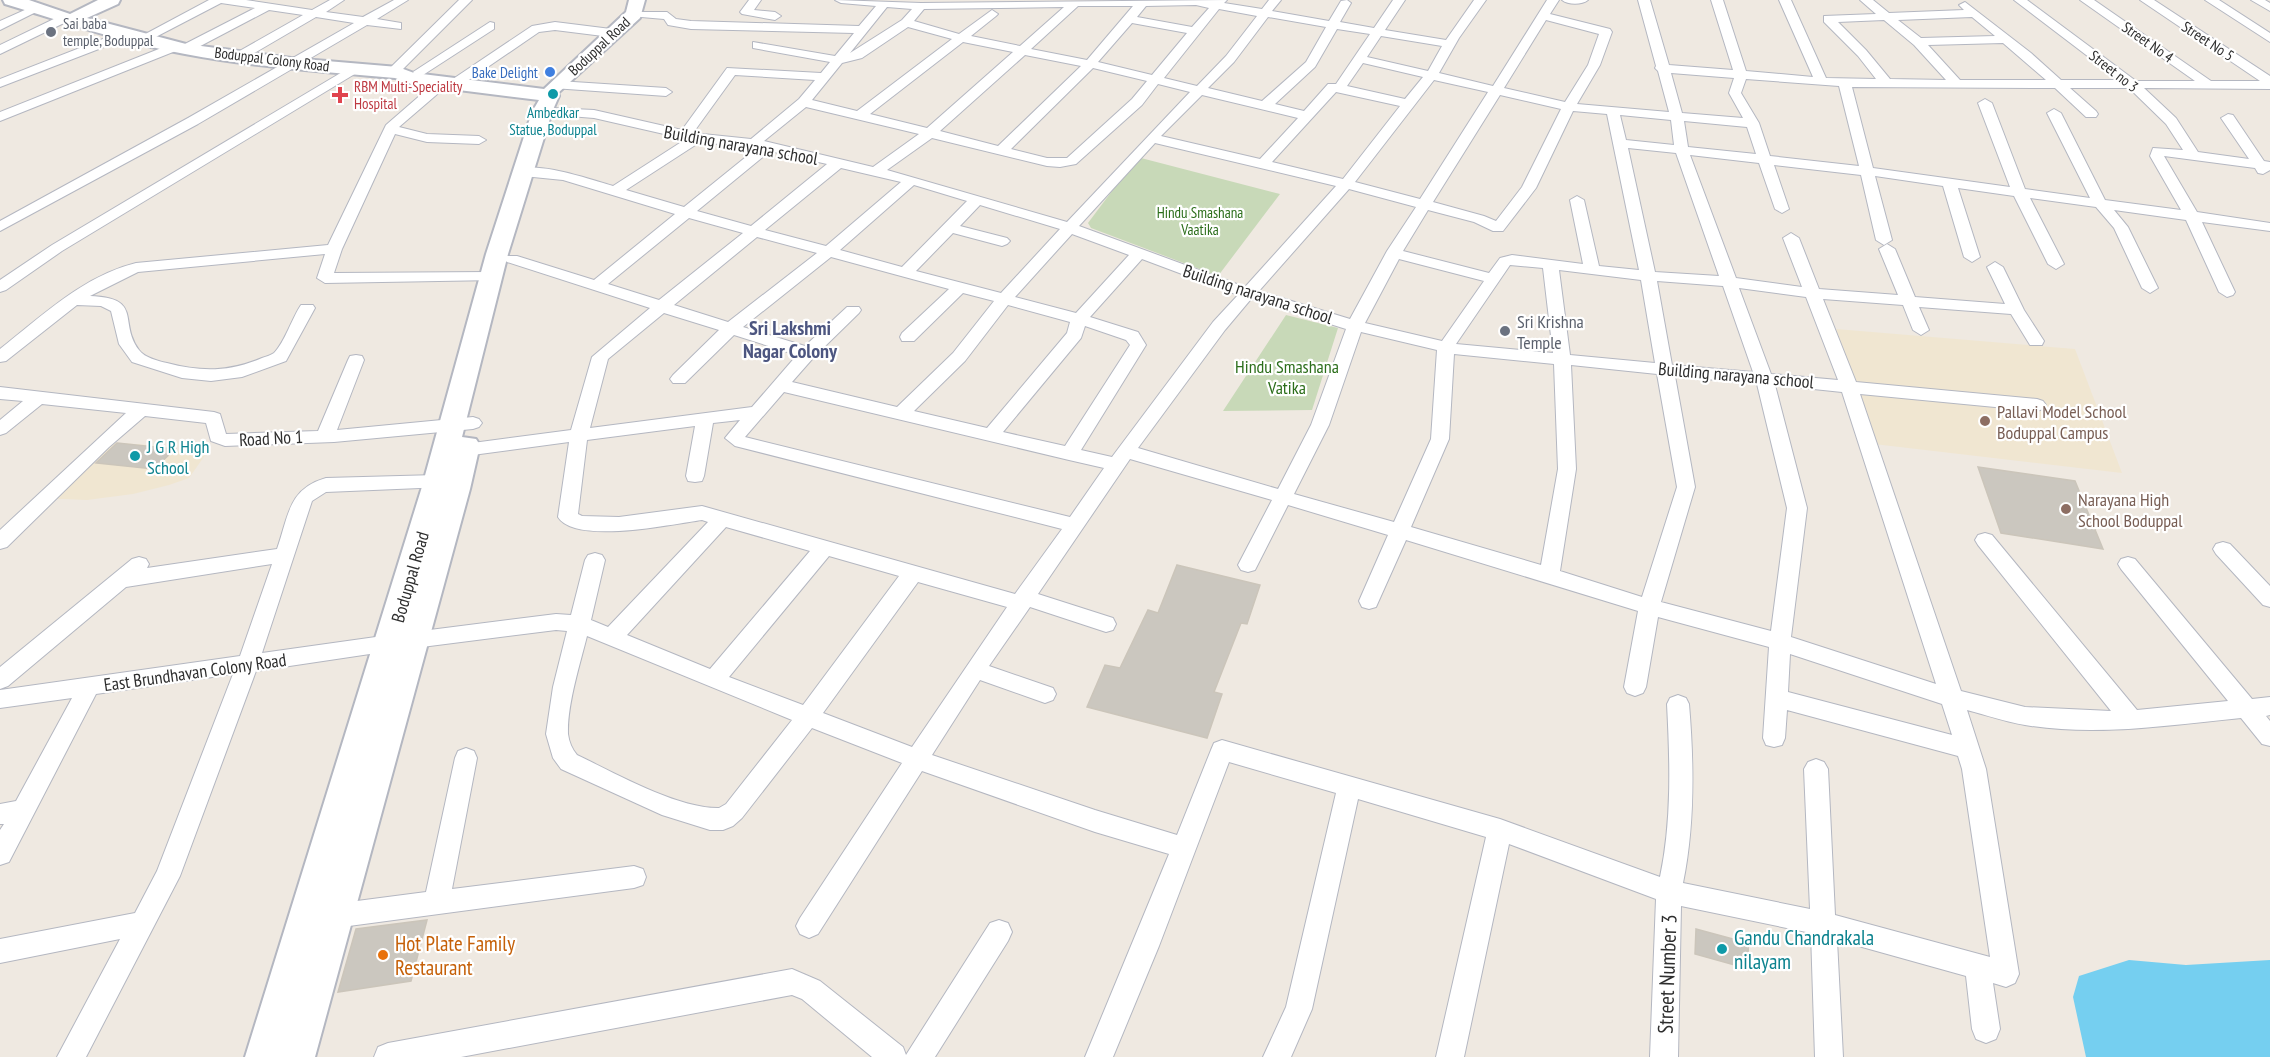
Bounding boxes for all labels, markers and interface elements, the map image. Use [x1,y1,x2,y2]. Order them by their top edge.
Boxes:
street label: Boduppal Road [564,12,634,80]
place label: Sai baba temple, Boduppal [63,14,154,50]
street label: Street No 4 [2119,17,2178,67]
street label: Street No 5 [2178,17,2238,65]
marker: Sai baba temple, Boduppal [44,25,58,39]
street label: Boduppal Colony Road [213,43,331,75]
street label: Street no 3 [2086,46,2142,96]
place label: Bake Delight [472,63,538,82]
marker: Bake Delight [543,65,557,79]
place label: RBM Multi-Speciality Hospital [354,77,463,113]
marker: RBM Multi-Speciality Hospital [331,86,349,104]
marker: Ambedkar Statue, Boduppal [546,87,560,101]
place label: Ambedkar Statue, Boduppal [509,103,597,139]
street label: Building narayana school [662,120,821,170]
park label: Hindu Smashana Vaatika [1157,203,1243,239]
street label: Building narayana school [1180,259,1336,329]
place label: Sri Krishna Temple [1517,310,1584,354]
district label: Sri Lakshmi Nagar Colony [743,315,838,364]
marker: Sri Krishna Temple [1498,324,1512,338]
park label: Hindu Smashana Vatika [1235,355,1339,399]
street label: Building narayana school [1657,357,1815,393]
place label: Pallavi Model School Boduppal Campus [1997,400,2127,444]
marker: Pallavi Model School Boduppal Campus [1978,414,1992,428]
street label: Road No 1 [238,425,304,451]
place label: J G R High School [146,435,210,479]
marker: J G R High School [128,449,142,463]
place label: Narayana High School Boduppal [2078,488,2183,532]
marker: Narayana High School Boduppal [2059,502,2073,516]
street label: Boduppal Road [386,529,434,625]
street label: East Brundhavan Colony Road [102,648,288,696]
street label: Street Number 3 [1651,914,1683,1034]
place label: Gandu Chandrakala nilayam [1734,924,1874,975]
place label: Hot Plate Family Restaurant [395,930,515,981]
marker: Gandu Chandrakala nilayam [1715,942,1729,956]
marker: Hot Plate Family Restaurant [376,948,390,962]

